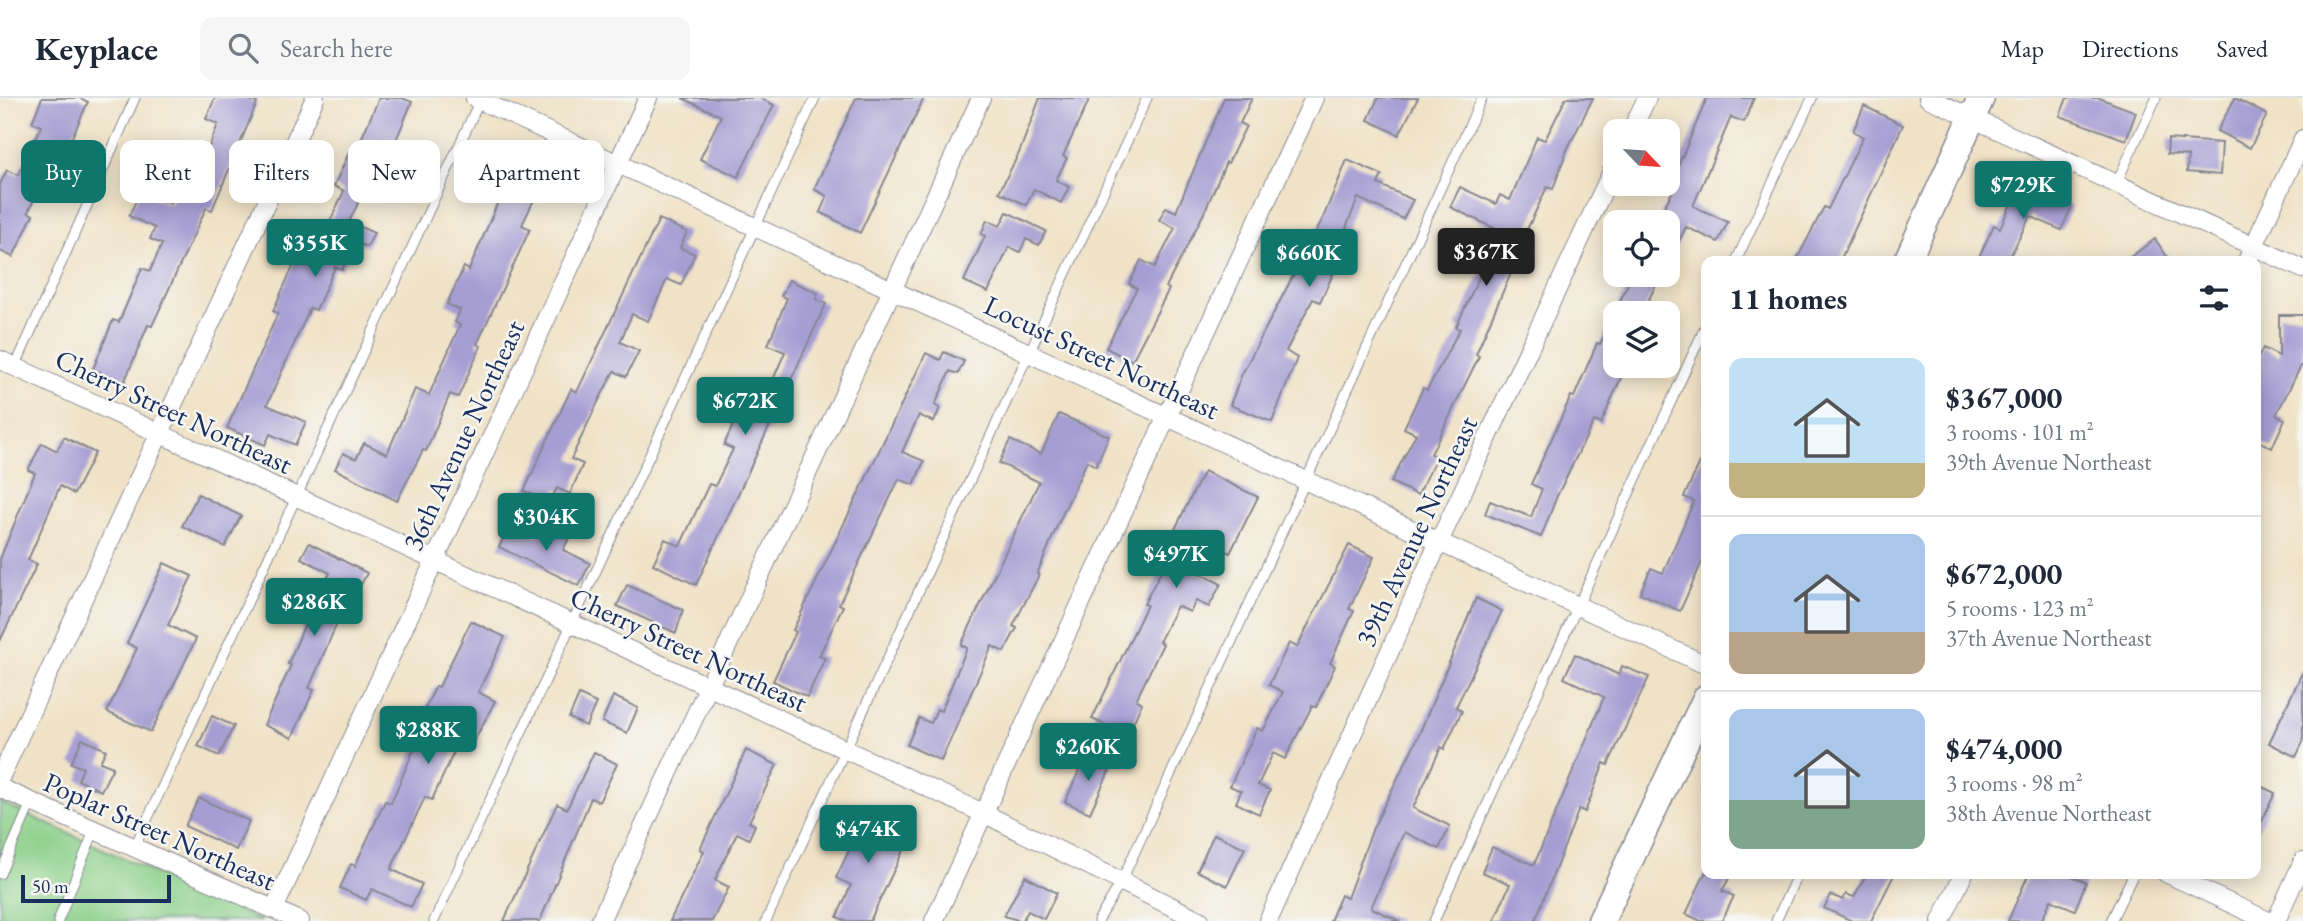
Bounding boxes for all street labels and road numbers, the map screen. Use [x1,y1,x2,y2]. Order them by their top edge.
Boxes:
street label: Locust Street Northeast [979,287,1226,427]
street label: 36th Avenue Northeast [394,314,532,556]
street label: Cherry Street Northeast [50,340,298,482]
street label: 39th Avenue Northeast [1347,410,1485,652]
street label: Cherry Street Northeast [565,578,813,720]
street label: Poplar Street Northeast [38,764,282,898]

